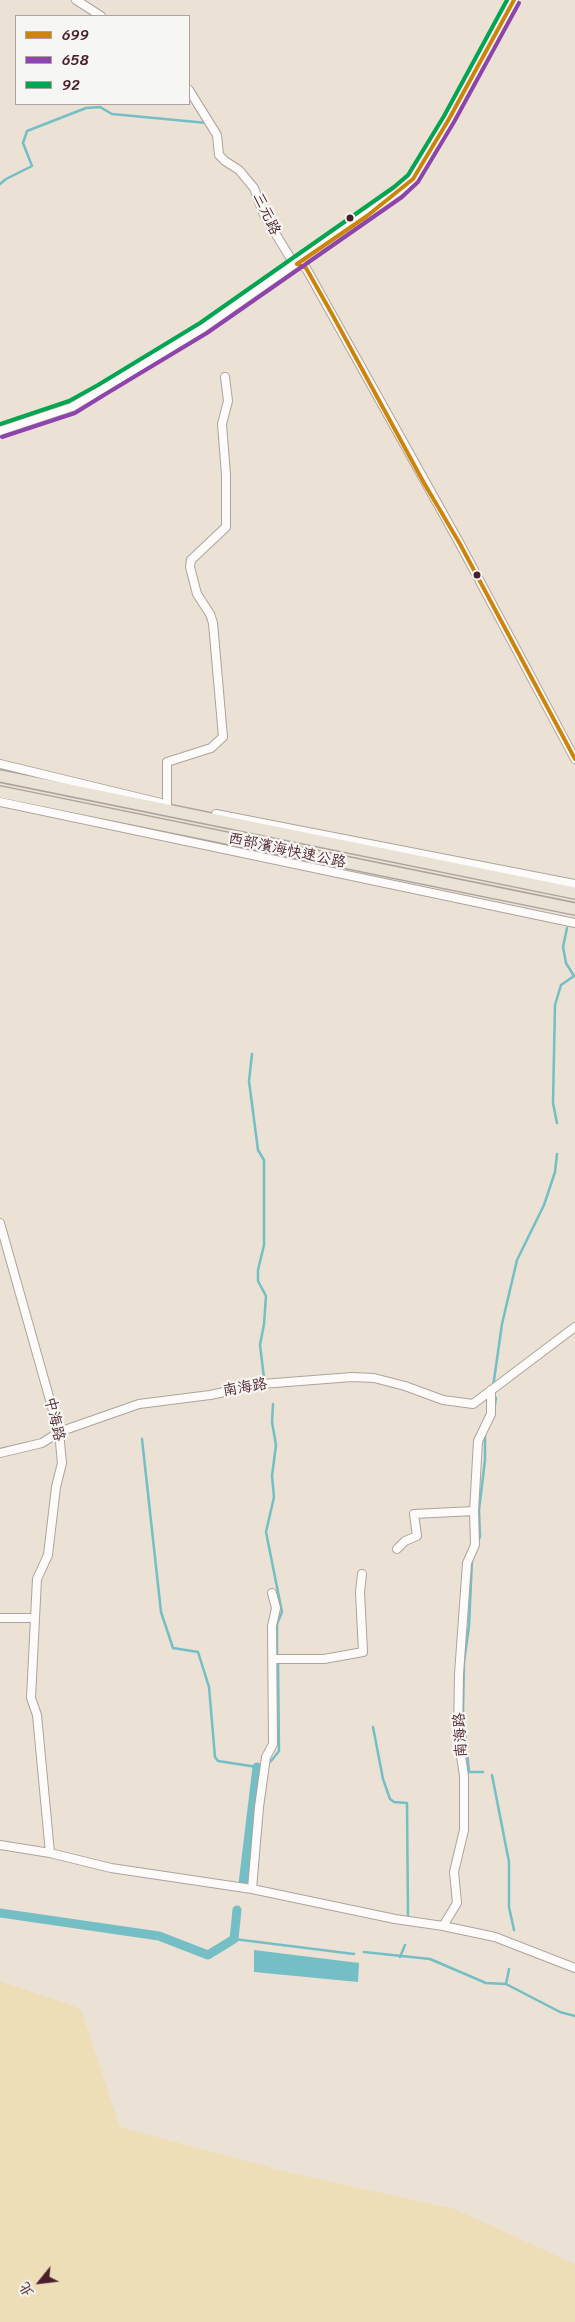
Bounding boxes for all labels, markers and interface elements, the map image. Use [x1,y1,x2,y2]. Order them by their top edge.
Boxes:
legend [15,15,190,105]
text: 699 [62,22,89,48]
text: 658 [62,47,89,73]
text: 92 [62,72,80,98]
street label: 三元路 [248,190,284,238]
unlabelled marker [345,213,355,223]
unlabelled marker [472,570,482,580]
street label: 西部濱海快速公路 [226,830,348,872]
street label: 南海路 [221,1375,269,1401]
street label: 中海路 [40,1395,68,1443]
street label: 南海路 [451,1712,471,1758]
north arrow [15,2257,65,2307]
text: 北 [12,2277,41,2302]

